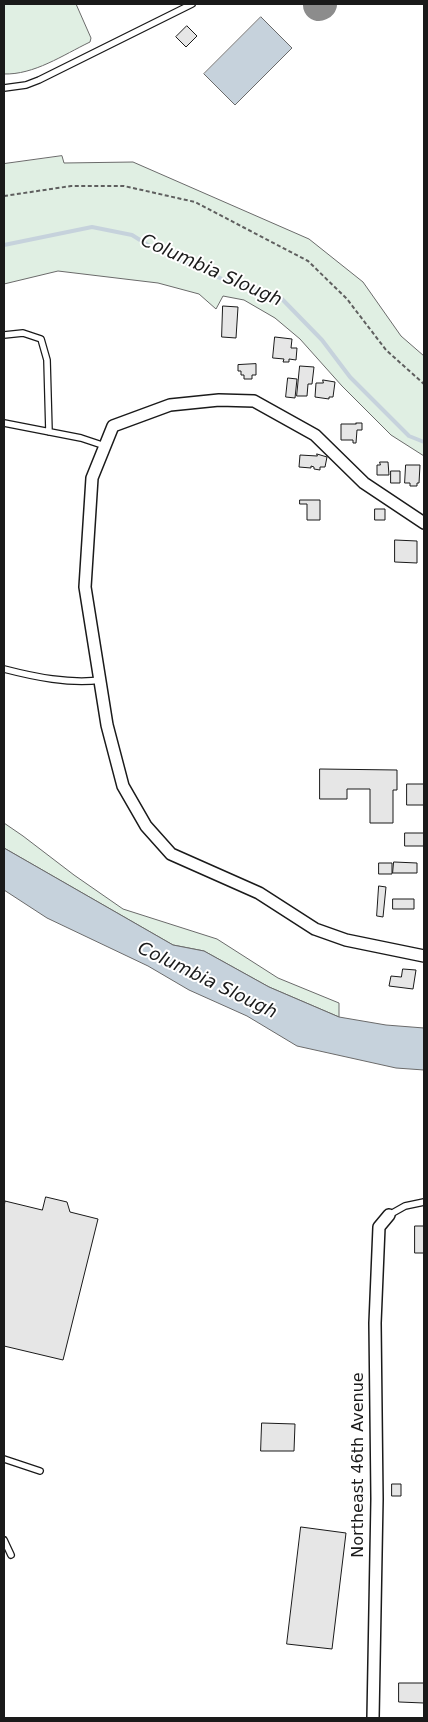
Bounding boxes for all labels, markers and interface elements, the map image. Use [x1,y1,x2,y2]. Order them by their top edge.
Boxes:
water label: Columbia Slough [137,230,285,312]
water label: Columbia Slough [134,938,280,1024]
street label: Northeast 46th Avenue [349,1372,369,1558]

